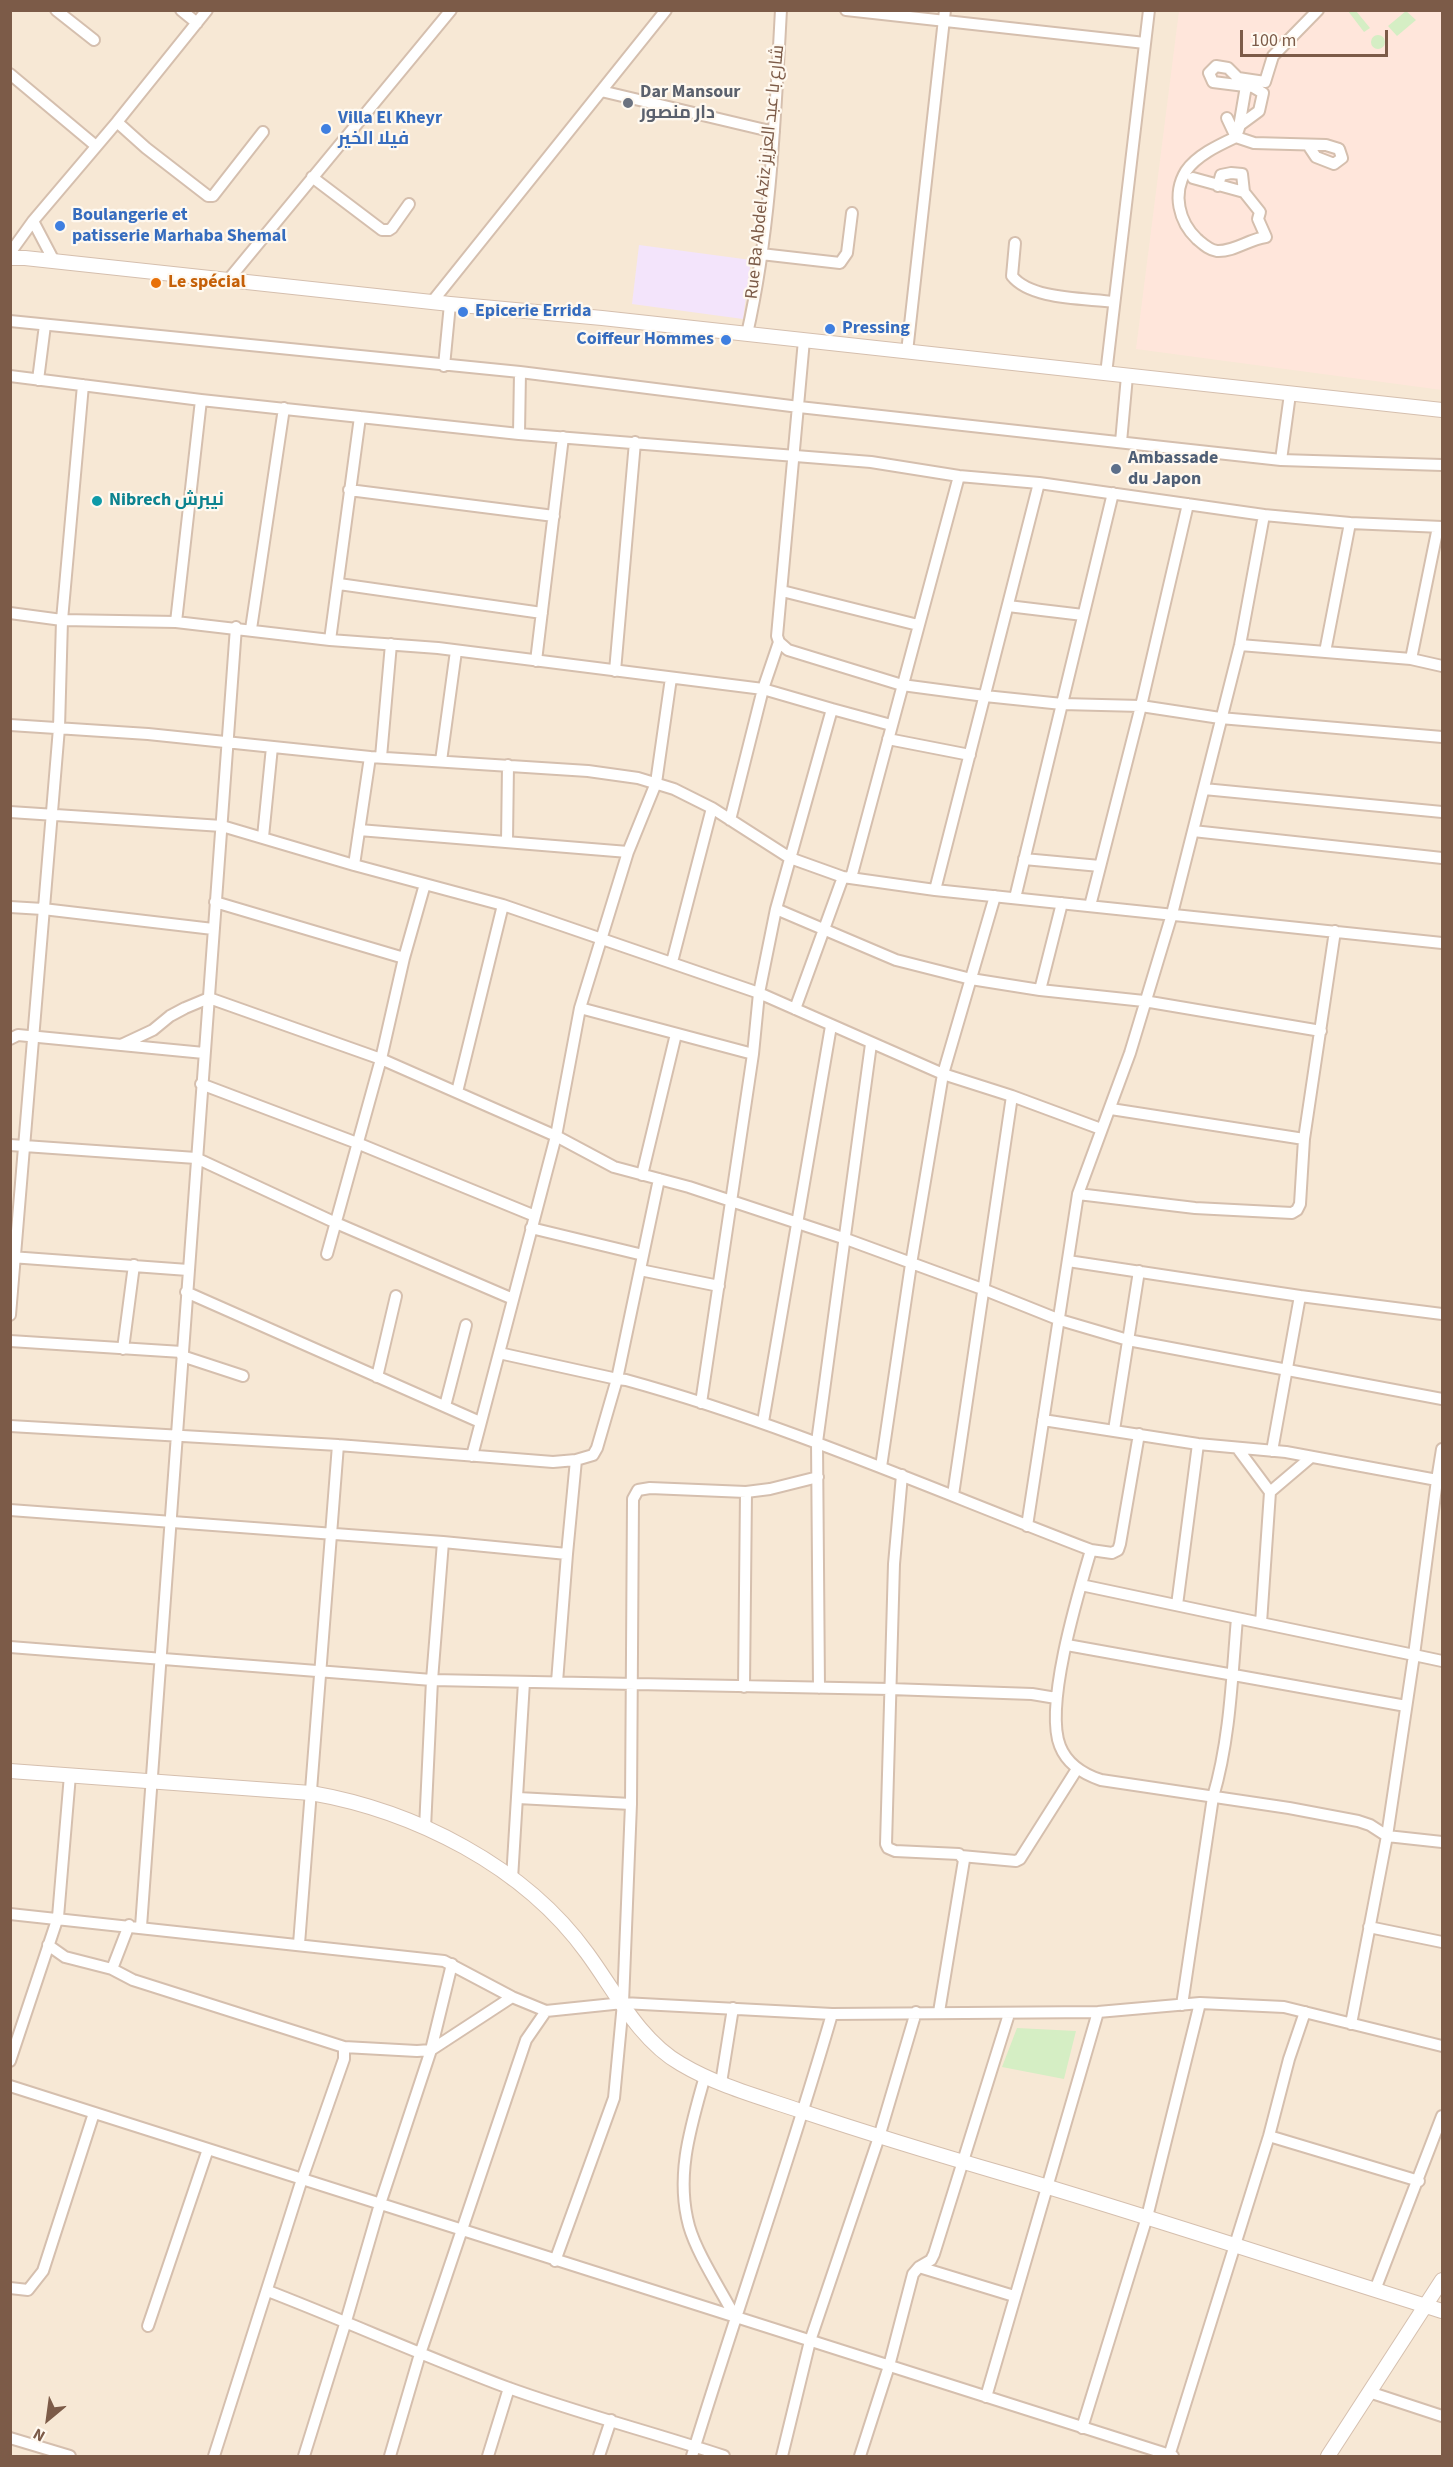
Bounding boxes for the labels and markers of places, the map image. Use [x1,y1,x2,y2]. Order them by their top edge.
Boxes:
place label: Dar Mansour دار منصور [640,82,741,124]
marker: Dar Mansour دار منصور [621,96,635,110]
place label: Villa El Kheyr فيلا الخير [338,108,442,150]
marker: Villa El Kheyr فيلا الخير [319,122,333,136]
place label: Boulangerie et patisserie Marhaba Shemal [72,205,286,248]
marker: Boulangerie et patisserie Marhaba Shemal [53,219,67,233]
place label: Le spécial [168,272,246,294]
marker: Le spécial [149,276,163,290]
place label: Epicerie Errida [475,301,591,323]
marker: Epicerie Errida [456,305,470,319]
place label: Pressing [842,318,910,340]
marker: Pressing [823,322,837,336]
place label: Coiffeur Hommes [576,329,714,351]
marker: Coiffeur Hommes [719,333,733,347]
place label: Ambassade du Japon [1128,448,1218,490]
marker: Ambassade du Japon [1109,462,1123,476]
place label: Nibrech نيبرش [109,490,224,512]
marker: Nibrech نيبرش [90,494,104,508]

